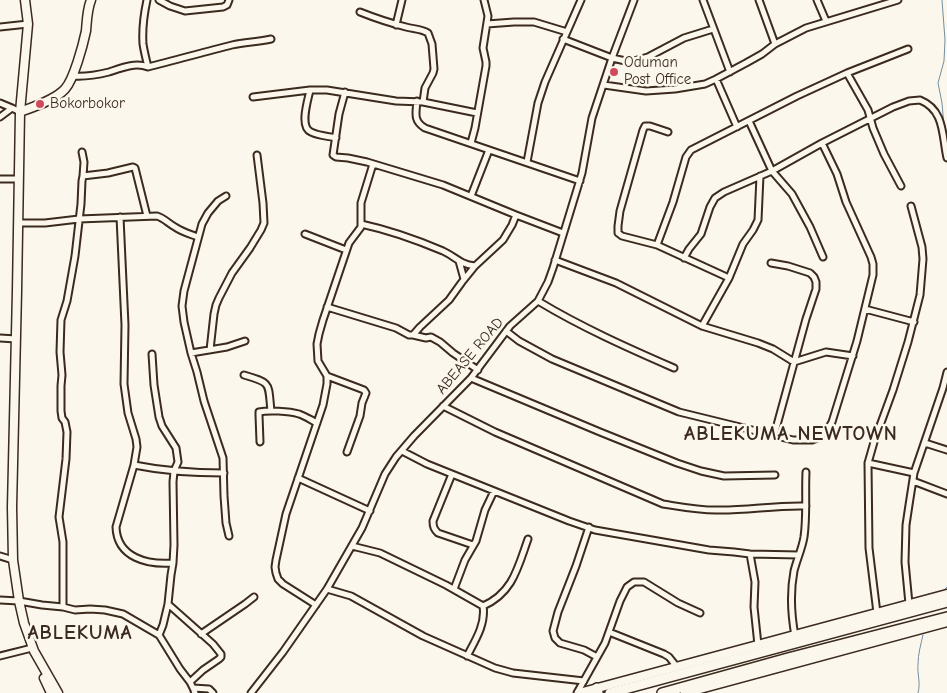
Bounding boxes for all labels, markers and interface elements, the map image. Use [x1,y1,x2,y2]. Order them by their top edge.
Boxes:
place label: Oduman Post Office [624,54,691,89]
marker: Oduman Post Office [608,66,620,78]
place label: Bokorbokor [50,95,125,113]
marker: Bokorbokor [34,98,46,110]
street label: ABEASE ROAD [433,314,507,398]
district label: ABLEKUMA NEWTOWN [682,422,900,446]
district label: ABLEKUMA [26,621,134,645]

